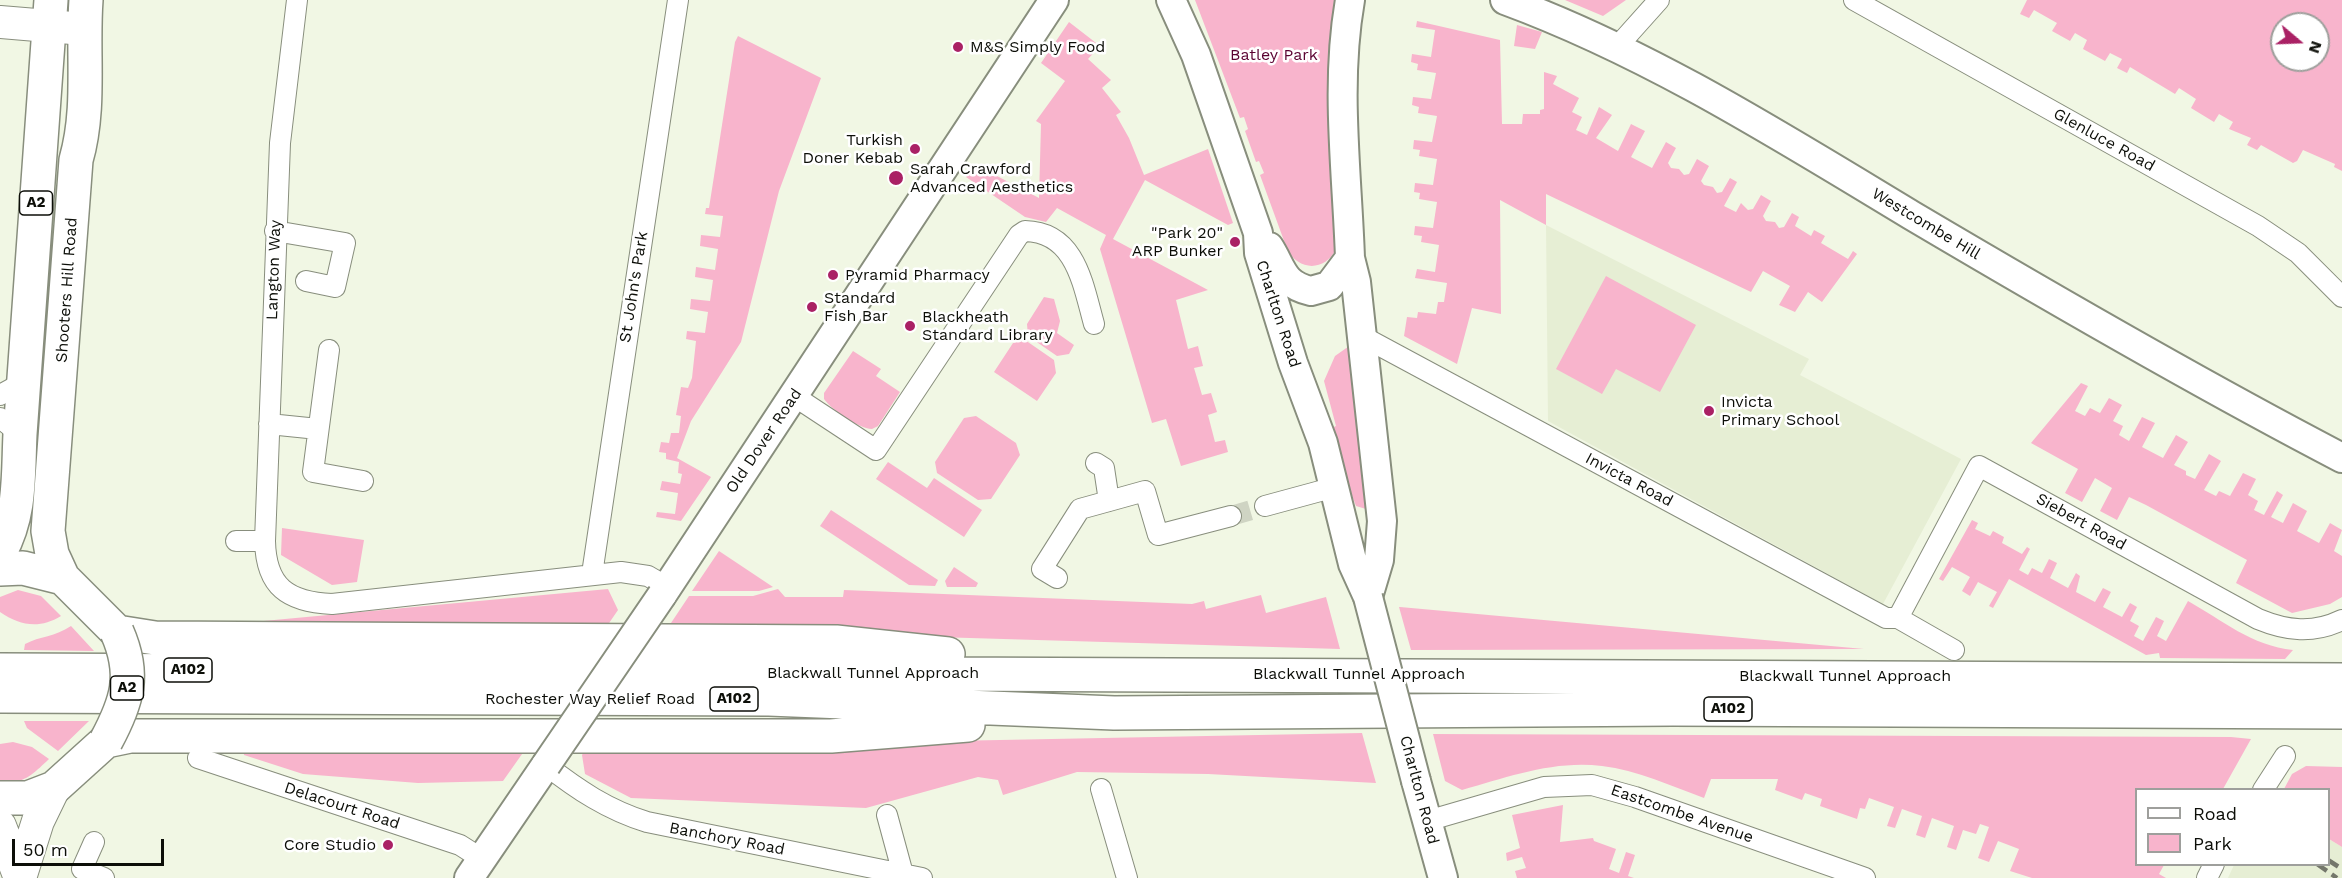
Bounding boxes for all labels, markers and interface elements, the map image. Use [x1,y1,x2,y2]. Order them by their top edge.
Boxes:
north arrow [2270,12,2330,72]
place label: M&S Simply Food [970,37,1105,57]
text: N [2305,39,2327,56]
marker: M&S Simply Food [951,40,965,54]
park label: Batley Park [1230,45,1318,65]
street label: Glenluce Road [2050,104,2158,176]
place label: Turkish Doner Kebab [803,130,903,168]
marker: Turkish Doner Kebab [908,142,922,156]
place label: Sarah Crawford Advanced Aesthetics [910,159,1073,197]
marker: Sarah Crawford Advanced Aesthetics [887,169,905,187]
street label: Westcombe Hill [1868,184,1984,264]
road number: A2 [20,191,52,215]
street label: Shooters Hill Road [52,217,82,363]
street label: Langton Way [263,220,285,320]
place label: "Park 20" ARP Bunker [1132,223,1223,261]
street label: St John's Park [616,230,652,344]
marker: "Park 20" ARP Bunker [1228,235,1242,249]
street label: Charlton Road [1252,258,1304,370]
place label: Pyramid Pharmacy [845,265,990,285]
marker: Pyramid Pharmacy [826,268,840,282]
place label: Standard Fish Bar [824,288,895,326]
marker: Standard Fish Bar [805,300,819,314]
place label: Blackheath Standard Library [922,307,1053,345]
marker: Blackheath Standard Library [903,319,917,333]
street label: Old Dover Road [722,385,806,497]
place label: Invicta Primary School [1721,392,1839,430]
marker: Invicta Primary School [1702,404,1716,418]
street label: Invicta Road [1582,449,1676,511]
street label: Siebert Road [2033,489,2129,555]
road number: A102 [164,658,212,682]
street label: Blackwall Tunnel Approach [767,663,979,683]
street label: Blackwall Tunnel Approach [1253,664,1465,684]
street label: Blackwall Tunnel Approach [1739,666,1951,686]
road number: A2 [110,676,144,700]
road number: A102 [710,687,758,711]
street label: Rochester Way Relief Road [485,689,695,709]
road number: A102 [1704,697,1752,721]
street label: Charlton Road [1395,734,1443,846]
street label: Delacourt Road [282,778,402,834]
street label: Eastcombe Avenue [1608,781,1756,847]
legend [2135,788,2330,866]
text: Road [2193,803,2237,824]
street label: Banchory Road [668,818,786,860]
scale bar [15,827,166,865]
text: Park [2193,833,2232,854]
place label: Core Studio [284,835,376,855]
marker: Core Studio [381,838,395,852]
text: 50 m [23,839,68,860]

